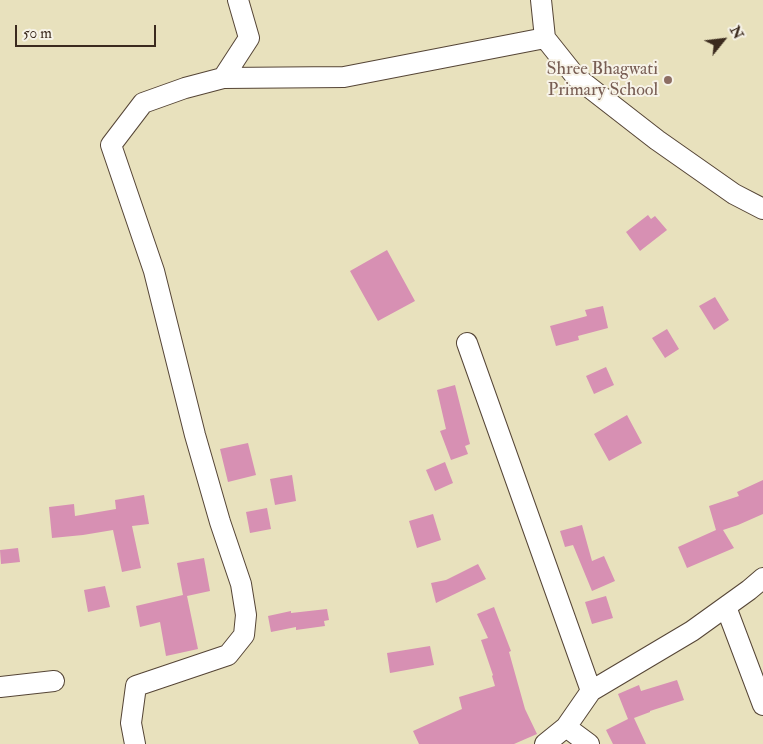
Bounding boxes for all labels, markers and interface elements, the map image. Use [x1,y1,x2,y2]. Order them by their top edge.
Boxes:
scale bar [18,15,159,47]
north arrow [698,15,748,65]
text: N [726,23,747,42]
text: 50 m [23,24,52,43]
place label: Shree Bhagwati Primary School [547,59,658,102]
marker: Shree Bhagwati Primary School [662,74,674,86]

